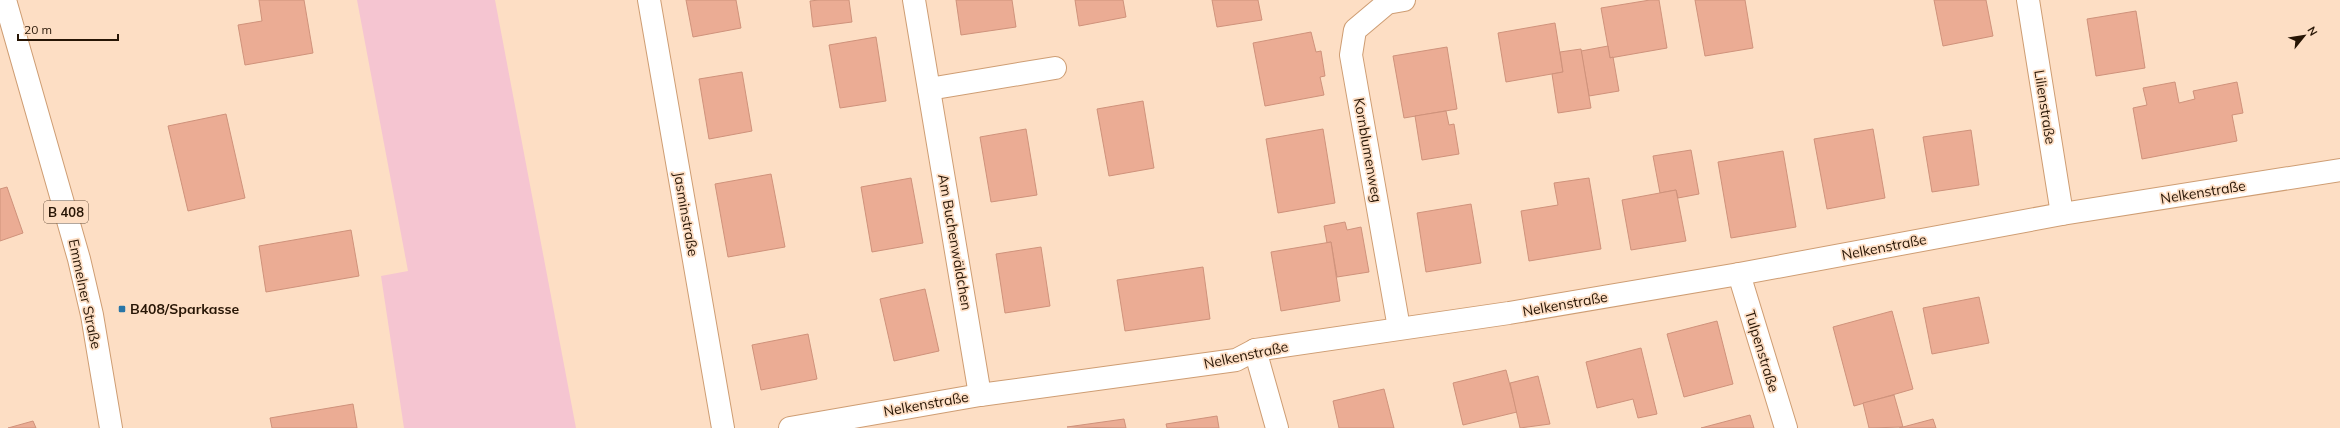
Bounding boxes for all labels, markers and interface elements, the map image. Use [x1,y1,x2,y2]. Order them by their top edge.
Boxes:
scale bar [18,16,118,42]
north arrow [2284,16,2324,56]
text: 20 m [24,22,52,37]
text: N [2305,24,2321,38]
street label: Lilienstraße [2030,68,2060,146]
street label: Kornblumenweg [1350,96,1386,204]
street label: Jasminstraße [670,170,702,258]
street label: Am Buchenwäldchen [934,172,976,312]
street label: Nelkenstraße [2159,176,2247,208]
road number: B 408 [44,201,88,223]
street label: Nelkenstraße [1840,230,1928,264]
street label: Emmelner Straße [65,237,105,351]
street label: Nelkenstraße [1521,288,1609,320]
place label: B408/Sparkasse [130,300,240,318]
marker: B408/Sparkasse [117,304,127,314]
street label: Tulpenstraße [1741,308,1783,394]
street label: Nelkenstraße [1202,337,1290,373]
street label: Nelkenstraße [882,388,970,420]

